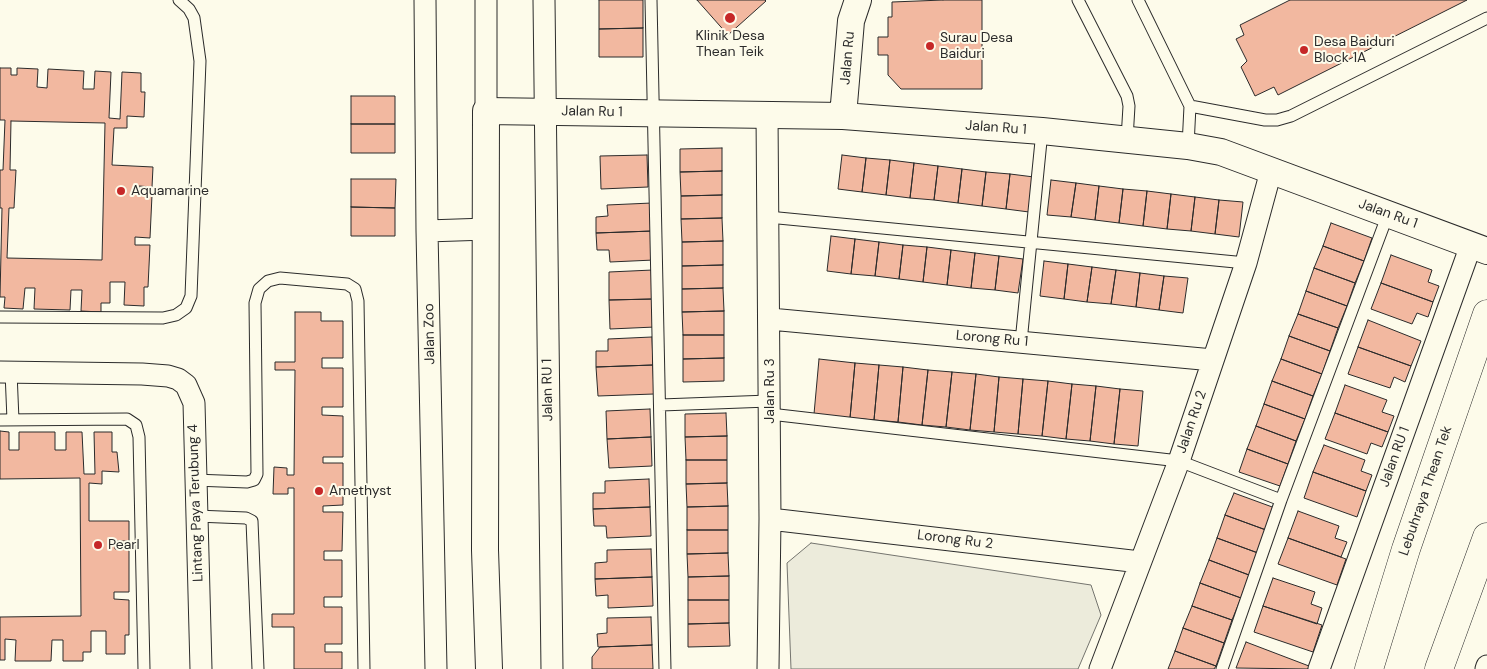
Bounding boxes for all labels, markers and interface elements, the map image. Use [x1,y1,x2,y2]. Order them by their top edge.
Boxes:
marker: Klinik Desa Thean Teik [723,11,737,25]
place label: Klinik Desa Thean Teik [695,28,765,60]
place label: Surau Desa Baiduri [940,30,1013,62]
street label: Jalan Ru [837,31,859,85]
place label: Desa Baiduri Block 1A [1314,34,1395,66]
marker: Surau Desa Baiduri [924,40,936,52]
marker: Desa Baiduri Block 1A [1298,44,1310,56]
street label: Jalan Ru 1 [561,103,623,121]
street label: Jalan Ru 1 [965,117,1027,139]
place label: Aquamarine [131,183,209,199]
marker: Aquamarine [115,185,127,197]
street label: Jalan Ru 1 [1356,196,1420,232]
street label: Jalan Zoo [421,303,439,365]
street label: Lorong Ru 1 [955,327,1029,351]
street label: Jalan Ru 3 [762,358,778,424]
street label: Jalan RU 1 [539,359,557,421]
street label: Jalan Ru 2 [1173,388,1211,456]
street label: Lintang Paya Terubung 4 [185,424,207,582]
street label: Lebuhraya Thean Tek [1396,424,1456,558]
street label: Jalan RU 1 [1376,425,1414,489]
place label: Amethyst [329,483,391,499]
marker: Amethyst [313,485,325,497]
street label: Lorong Ru 2 [916,527,994,553]
place label: Pearl [108,537,140,553]
marker: Pearl [92,539,104,551]

